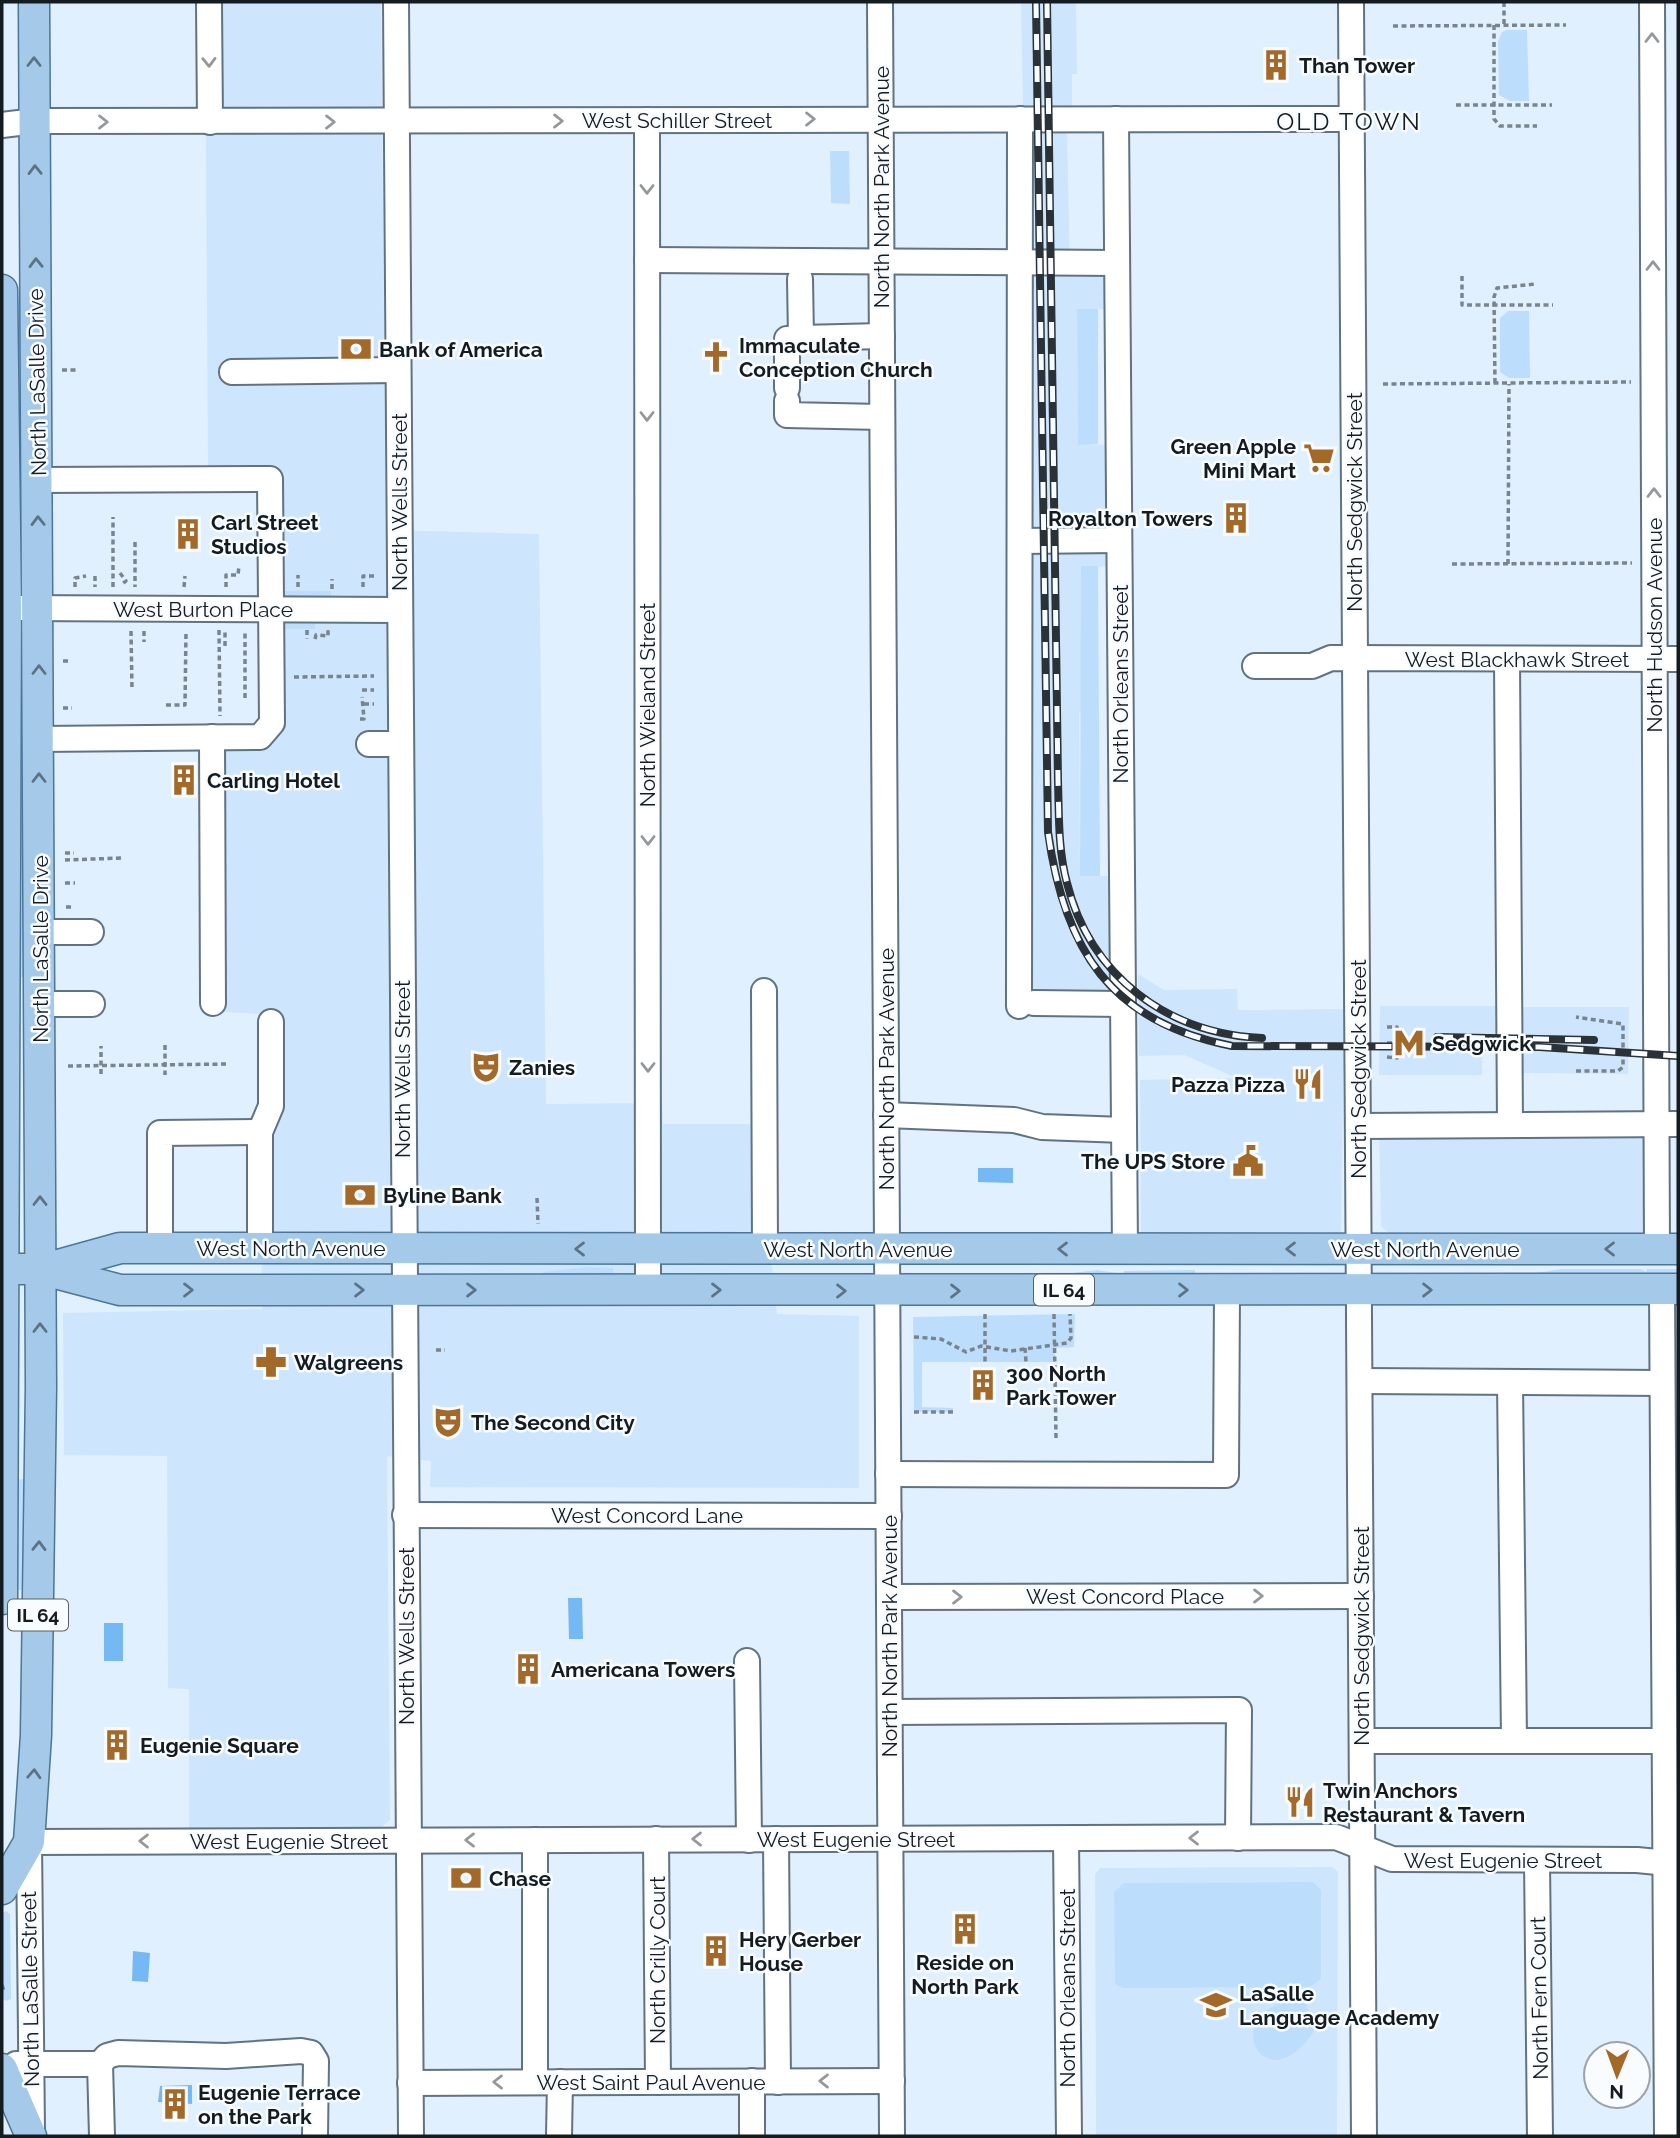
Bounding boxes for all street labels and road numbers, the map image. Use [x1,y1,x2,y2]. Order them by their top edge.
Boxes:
street label: North North Park Avenue [869,66,894,308]
street label: West Schiller Street [582,108,772,133]
street label: North LaSalle Drive [23,288,51,476]
street label: North Sedgwick Street [1342,392,1367,612]
street label: North Wells Street [387,413,412,591]
street label: North Hudson Avenue [1642,518,1667,732]
street label: North Orleans Street [1108,584,1133,784]
street label: West Burton Place [113,597,293,622]
street label: North Wieland Street [635,603,660,807]
street label: West Blackhawk Street [1405,647,1629,672]
street label: North LaSalle Drive [28,855,53,1043]
street label: North North Park Avenue [874,948,899,1190]
street label: North Sedgwick Street [1346,959,1371,1179]
street label: North Wells Street [390,980,415,1158]
street label: West North Avenue [197,1236,386,1261]
street label: West North Avenue [764,1237,953,1262]
street label: West North Avenue [1331,1237,1520,1262]
road number: IL 64 [1034,1274,1094,1306]
street label: West Concord Lane [551,1503,743,1528]
street label: North North Park Avenue [877,1515,902,1757]
street label: North Sedgwick Street [1349,1526,1374,1746]
street label: North Wells Street [394,1547,419,1725]
street label: West Concord Place [1026,1584,1224,1609]
road number: IL 64 [8,1600,68,1630]
street label: West Eugenie Street [757,1827,955,1852]
street label: West Eugenie Street [190,1829,388,1854]
street label: West Eugenie Street [1404,1848,1602,1873]
street label: North Crilly Court [645,1876,670,2044]
street label: North Orleans Street [1055,1888,1080,2088]
street label: North LaSalle Street [16,1891,44,2087]
street label: North Fern Court [1525,1916,1553,2080]
street label: West Saint Paul Avenue [536,2070,766,2095]

